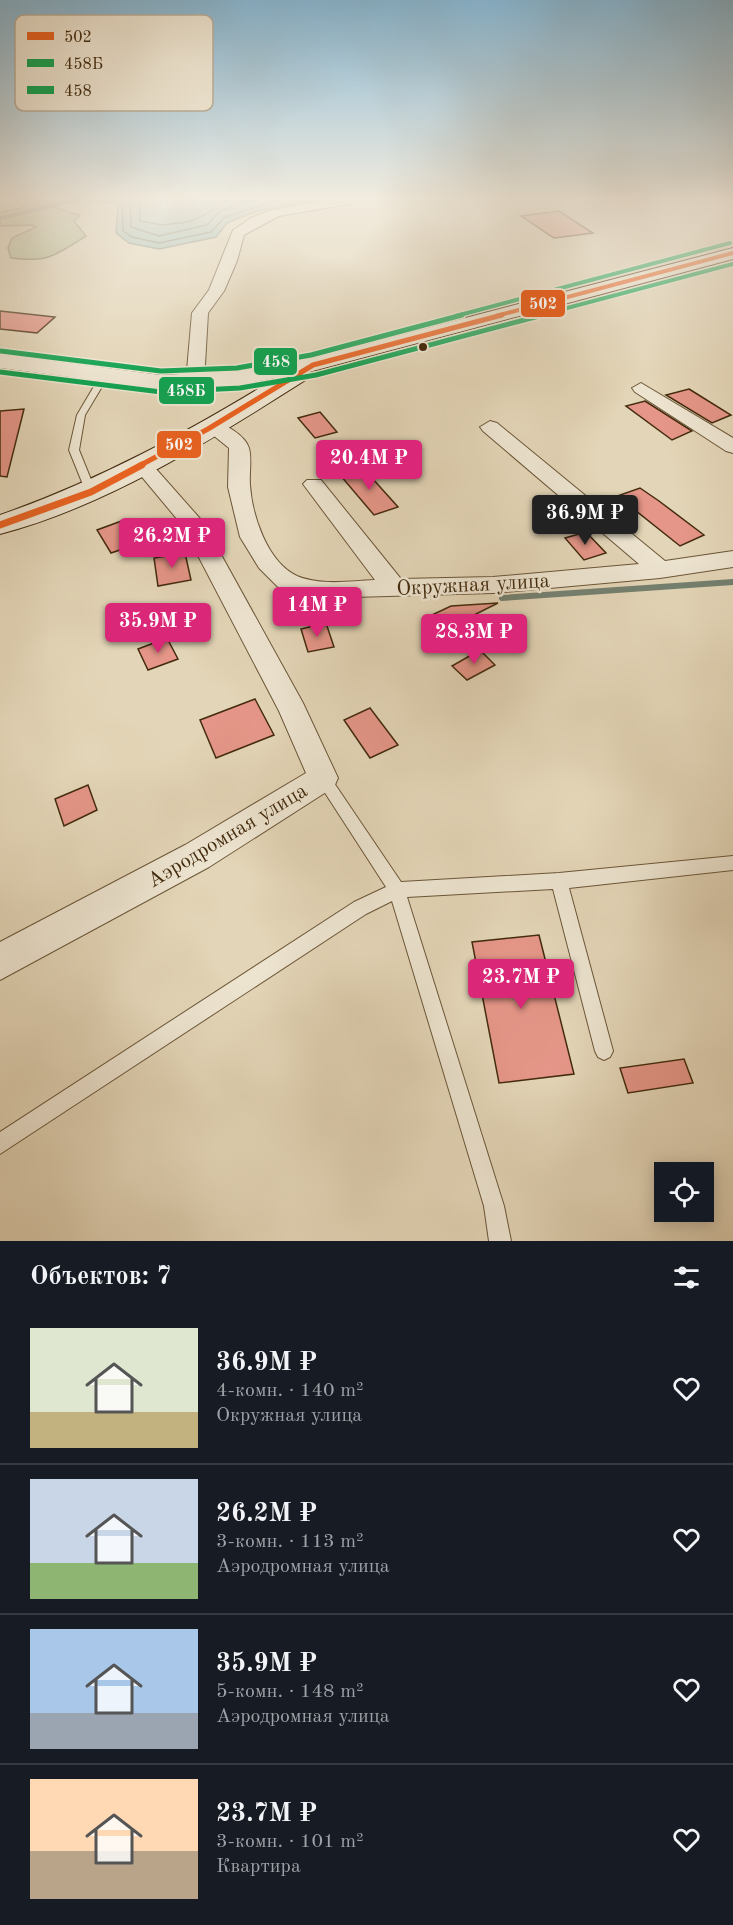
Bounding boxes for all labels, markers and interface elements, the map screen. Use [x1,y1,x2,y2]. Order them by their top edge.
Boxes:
legend [15,15,213,111]
text: 502 [64,30,92,46]
text: 458Б [64,57,103,73]
text: 458 [64,84,92,100]
line badge: 502 [520,289,566,318]
text: 502 [529,297,557,313]
unlabelled marker [417,341,429,353]
line badge: 458 [253,347,298,376]
text: 458 [262,355,290,371]
line badge: 458Б [158,376,215,405]
text: 458Б [166,384,206,400]
line badge: 502 [156,430,202,459]
text: 502 [165,438,193,454]
pin: 20.4M ₽ [314,440,424,491]
text: 20.4M ₽ [330,449,408,469]
pin: 36.9M ₽ [530,495,640,546]
text: 36.9M ₽ [546,504,624,524]
pin: 26.2M ₽ [117,518,227,569]
text: 26.2M ₽ [133,527,211,547]
street label: Окружная улица [396,571,550,600]
pin: 14M ₽ [275,587,359,638]
text: 14M ₽ [287,596,347,616]
pin: 35.9M ₽ [103,603,213,654]
text: 35.9M ₽ [119,612,197,632]
pin: 28.3M ₽ [419,614,529,665]
text: 28.3M ₽ [435,623,513,643]
street label: Аэродромная улица [144,780,311,892]
pin: 23.7M ₽ [466,959,576,1010]
text: 23.7M ₽ [482,968,560,988]
map controls [654,1162,714,1222]
button: locate [654,1162,714,1222]
icon: filters [670,1261,703,1294]
text: Объектов: 7 [30,1264,171,1290]
text: 36.9M ₽ [216,1350,317,1376]
icon: home [78,1352,150,1424]
icon: heart [670,1372,703,1405]
text: 4-комн. · 140 m² [216,1381,364,1401]
text: Окружная улица [216,1406,362,1426]
text: 26.2M ₽ [216,1501,317,1527]
icon: home [78,1503,150,1575]
icon: heart [670,1523,703,1556]
text: 3-комн. · 113 m² [216,1532,364,1552]
text: Аэродромная улица [216,1557,390,1577]
text: 35.9M ₽ [216,1651,317,1677]
icon: home [78,1653,150,1725]
icon: heart [670,1673,703,1706]
text: 5-комн. · 148 m² [216,1682,364,1702]
text: Аэродромная улица [216,1707,390,1727]
text: 23.7M ₽ [216,1801,317,1827]
icon: home [78,1803,150,1875]
icon: heart [670,1823,703,1856]
text: 3-комн. · 101 m² [216,1832,364,1852]
text: Квартира [216,1857,301,1877]

